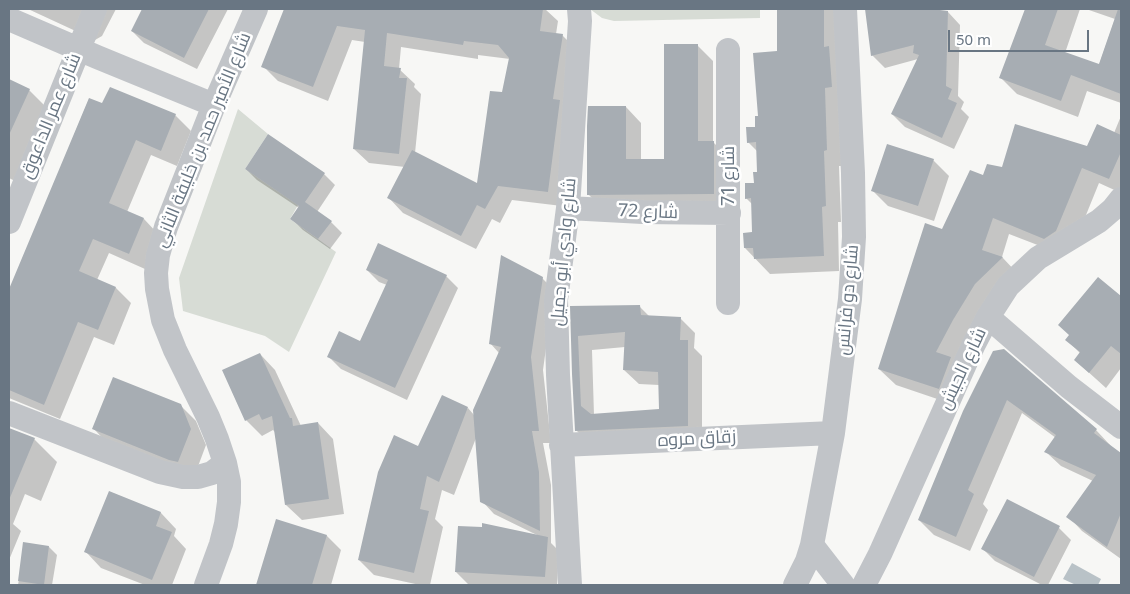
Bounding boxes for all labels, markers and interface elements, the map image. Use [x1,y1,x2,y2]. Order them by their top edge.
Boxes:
scale bar [950,20,1091,52]
street label: شارع الأمير حمد بن خليفة الثاني [150,29,256,251]
text: 50 m [956,29,991,49]
street label: شارع عمر الداعوق [16,50,86,182]
street label: شارع 71 [718,146,740,206]
street label: شارع وادي أبو جميل [547,177,581,327]
street label: شارع 72 [618,200,678,224]
street label: شارع دو فرانس [832,244,864,356]
street label: شارع الجيش [935,325,991,413]
street label: زقاق مروه [657,426,737,452]

